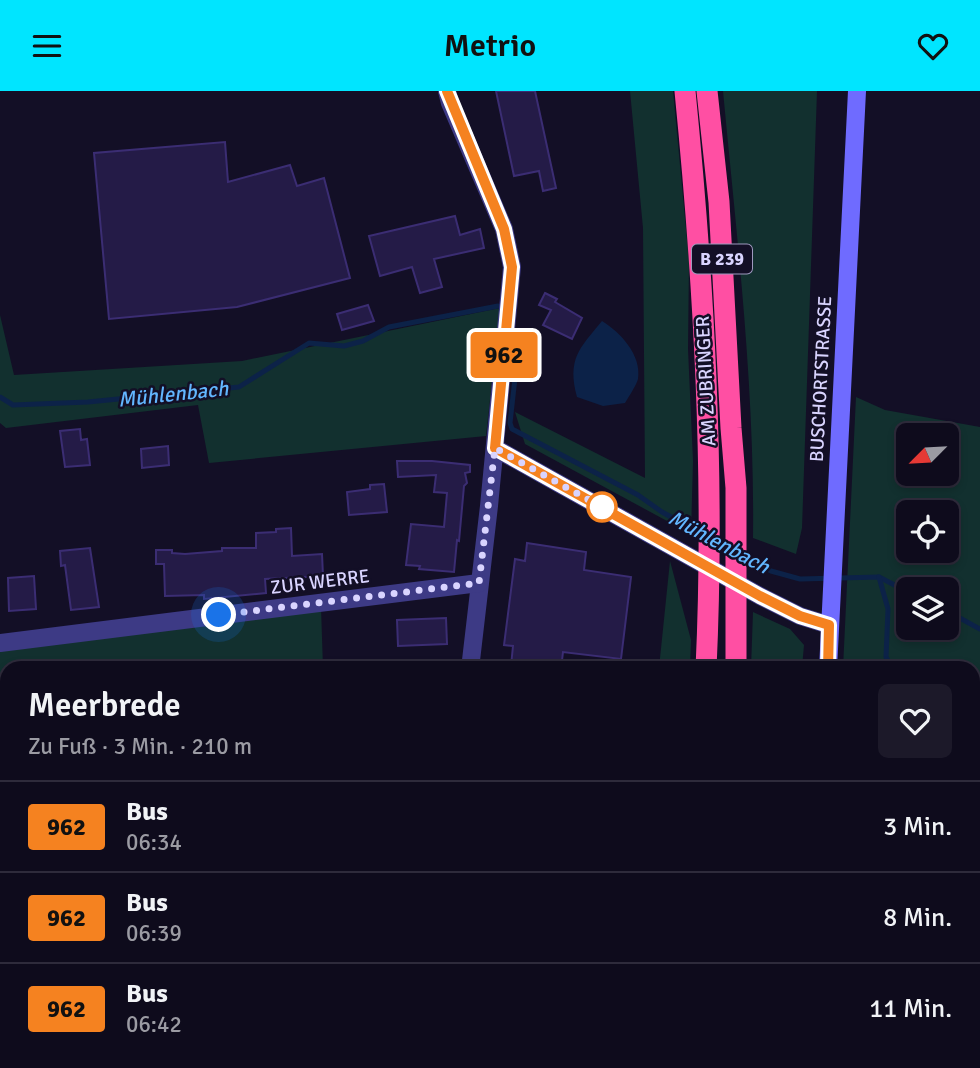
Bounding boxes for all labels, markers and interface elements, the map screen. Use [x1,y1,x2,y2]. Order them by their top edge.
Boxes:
text: Metrio [444,26,536,65]
icon: menu [28,27,66,65]
icon: heart [914,27,952,65]
road number: B 239 [692,245,752,273]
street label: BUSCHORTSTRASSE [805,295,837,463]
street label: AM ZUBRINGER [691,315,721,447]
line badge: 962 [464,332,544,378]
text: 962 [485,340,523,370]
water label: Mühlenbach [117,375,230,413]
north arrow [896,423,959,487]
map controls [896,423,959,640]
unlabelled marker [587,492,617,522]
button: locate [896,500,959,563]
water label: Mühlenbach [664,505,775,580]
street label: ZUR WERRE [269,564,371,600]
button: layers [896,577,959,640]
your location [201,597,236,632]
button: heart [878,684,952,758]
text: Meerbrede [28,685,181,726]
text: Zu Fuß · 3 Min. · 210 m [28,732,252,761]
text: Bus [126,796,168,828]
text: 3 Min. [883,811,952,843]
text: 962 [47,812,86,842]
text: 06:34 [126,828,182,857]
text: Bus [126,887,168,919]
text: 8 Min. [883,902,952,934]
text: 962 [47,903,86,933]
text: 06:39 [126,919,182,948]
text: Bus [126,978,168,1010]
text: 11 Min. [869,993,952,1025]
text: 962 [47,994,86,1024]
text: 06:42 [126,1010,182,1039]

